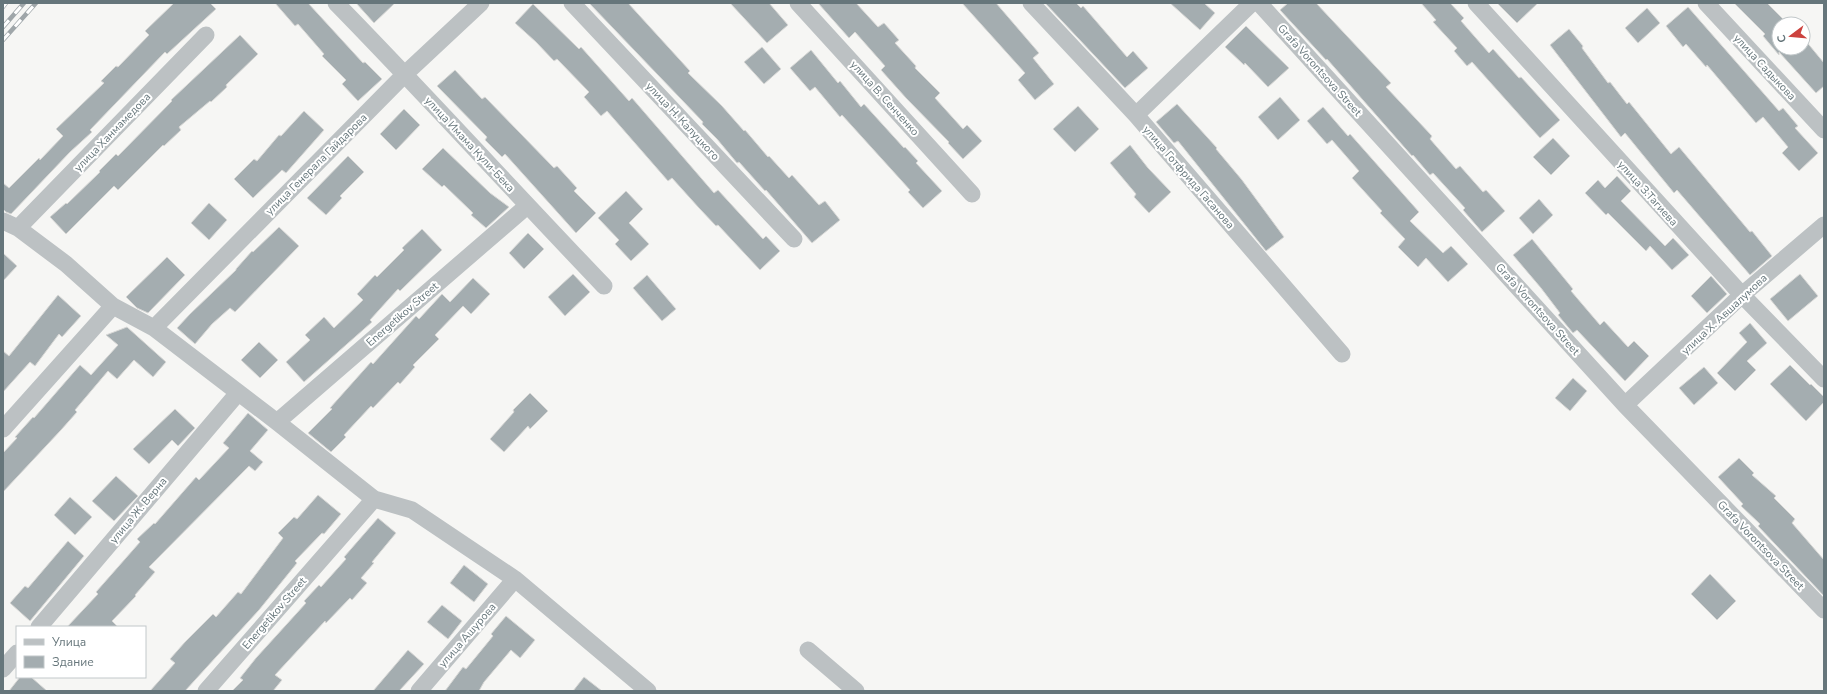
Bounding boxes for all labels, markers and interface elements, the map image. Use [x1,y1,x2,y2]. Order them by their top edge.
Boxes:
north arrow [1771,16,1811,56]
street label: Grafa Vorontsova Street [1274,21,1365,120]
street label: улица Садыкова [1731,31,1799,103]
street label: улица В. Сенченко [847,57,922,139]
street label: улица Н. Калуцкого [642,79,723,164]
street label: улица Ханмамедова [71,90,154,175]
street label: улица Имама Кули-Бека [421,93,518,195]
street label: улица Генерала Гайдарова [262,110,370,218]
street label: улица Готфрида Гасанова [1140,122,1238,232]
street label: улица З.Тагиева [1614,157,1681,229]
street label: Grafa Vorontsova Street [1492,260,1583,359]
street label: улица Х. Авшалумова [1678,271,1771,358]
street label: Energetikov Street [363,279,442,350]
street label: улица Ж. Верна [106,474,170,547]
street label: Grafa Vorontsova Street [1714,497,1807,593]
street label: Energetikov Street [239,574,310,653]
street label: улица Ашурова [435,600,500,671]
legend [16,626,146,678]
text: Улица [51,634,86,650]
text: Здание [52,654,94,670]

